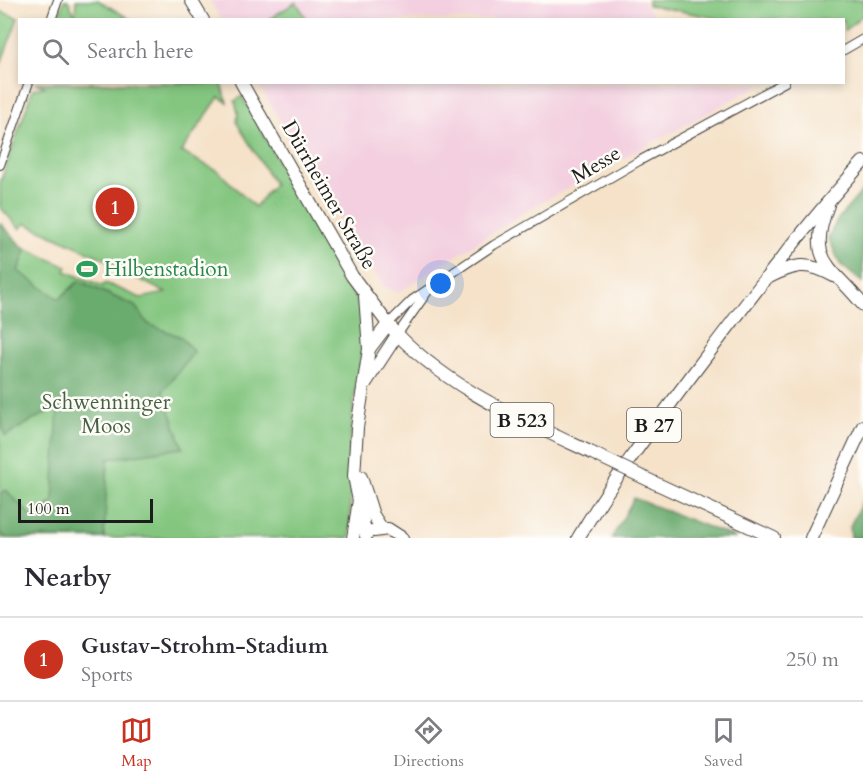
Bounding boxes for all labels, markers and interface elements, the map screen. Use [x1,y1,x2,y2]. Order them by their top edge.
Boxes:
search box [18,18,845,84]
icon: search [39,35,72,68]
text: Search here [87,36,194,66]
street label: Dürrheimer Straße [275,115,383,275]
street label: Messe [566,139,626,191]
pin: 1 [96,184,134,230]
place label: Hilbenstadion [104,255,229,284]
sports icon: Hilbenstadion [75,257,99,281]
your location [426,269,455,298]
park label: Schwenninger Moos [42,388,171,441]
road number: B 523 [490,403,554,437]
road number: B 27 [627,408,681,442]
scale bar [18,496,153,524]
text: 100 m [27,498,69,520]
text: Nearby [24,560,112,595]
text: Gustav-Strohm-Stadium [81,631,328,661]
text: 1 [38,646,49,673]
text: 250 m [786,646,839,673]
text: Sports [81,661,133,688]
tab: Map [120,714,153,772]
tab: Directions [393,714,464,772]
tab: Saved [704,714,743,772]

